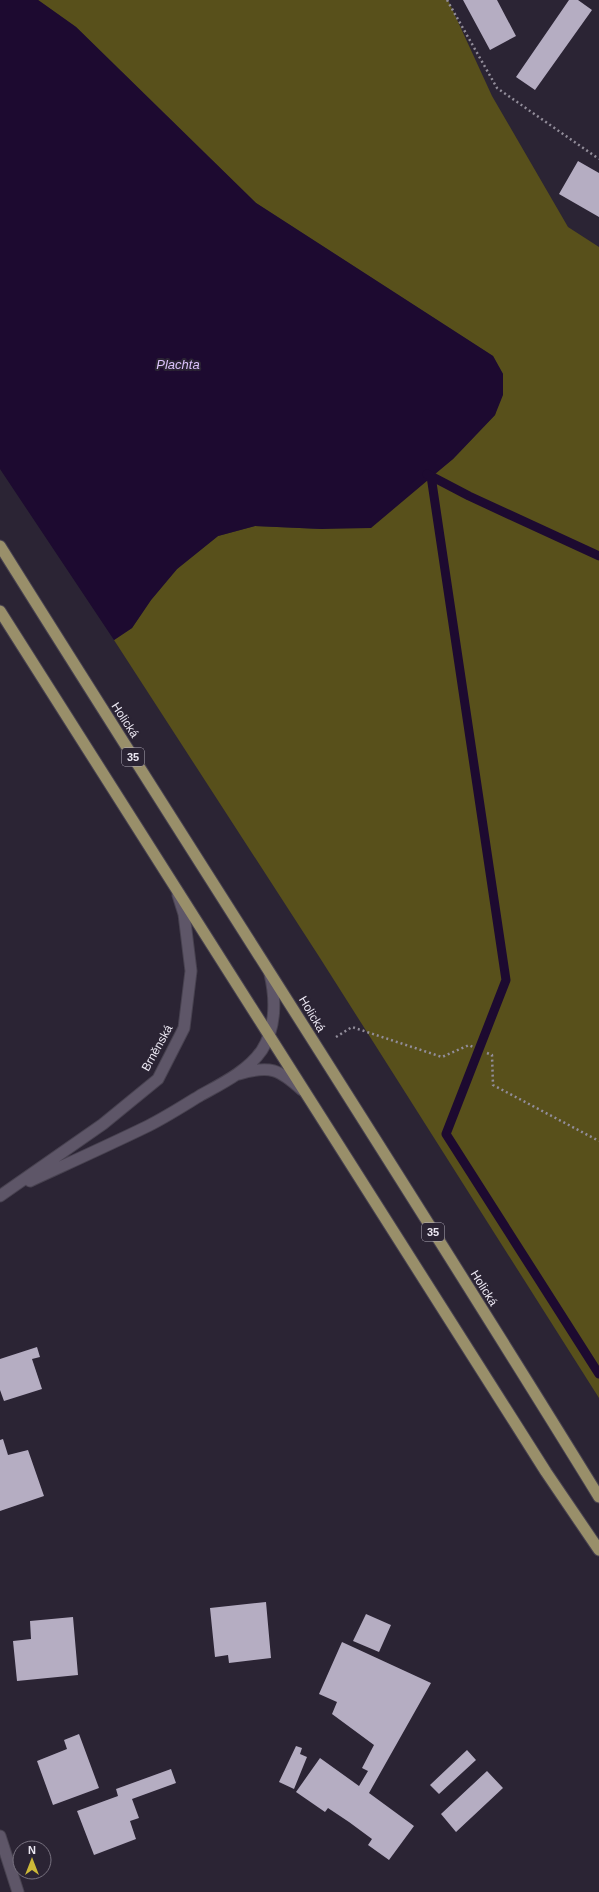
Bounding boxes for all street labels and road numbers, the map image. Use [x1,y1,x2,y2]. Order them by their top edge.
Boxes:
street label: Holická [108,700,142,741]
road number: 35 [122,748,144,766]
street label: Holická [296,994,328,1035]
street label: Brněnská [139,1022,176,1074]
road number: 35 [422,1223,444,1241]
street label: Holická [468,1268,501,1309]

